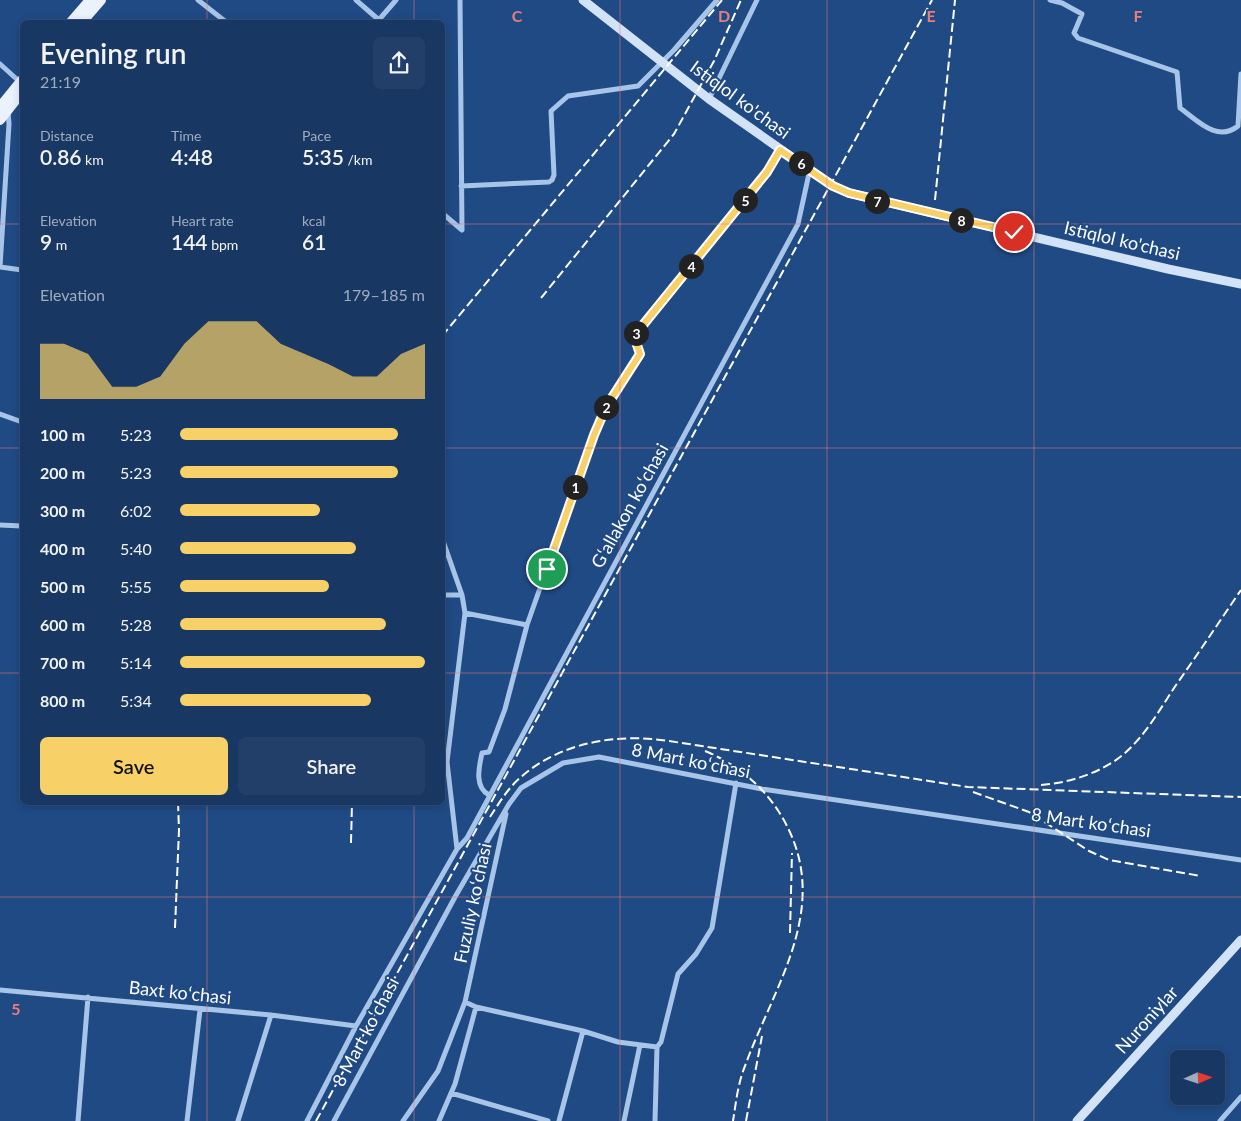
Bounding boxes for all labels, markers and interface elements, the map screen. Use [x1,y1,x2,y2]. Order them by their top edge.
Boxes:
text: C [512,6,523,25]
text: D [718,6,730,25]
text: E [926,6,936,25]
text: F [1133,6,1143,25]
text: Evening run [40,36,186,70]
button: share [373,37,425,89]
street label: Istiqlol ko'chasi [686,55,795,143]
text: 21:19 [40,72,81,91]
text: Distance [40,127,94,144]
text: Time [171,127,202,144]
text: Pace [302,127,331,144]
text: 0.86 [40,144,82,169]
text: 4:48 [171,144,213,169]
text: 5:35 [302,144,344,169]
pin: 6 [788,150,814,176]
text: km [82,151,104,168]
text: /km [344,151,372,168]
text: 6 [797,155,806,172]
pin: 5 [732,188,758,212]
pin: 7 [864,188,890,214]
text: 5 [741,192,750,209]
text: 7 [873,193,882,210]
pin: 8 [948,208,974,232]
pin [993,211,1035,253]
text: Elevation [40,212,97,229]
text: Heart rate [171,212,234,229]
text: kcal [302,212,326,229]
text: 8 [957,212,966,229]
street label: Istiqlol ko'chasi [1062,216,1182,264]
icon: check [1000,218,1028,246]
text: 9 [40,229,52,254]
text: 144 [171,229,208,254]
text: 61 [302,229,326,254]
text: m [52,236,67,253]
text: bpm [208,236,238,253]
pin: 4 [678,254,704,278]
text: 4 [687,258,696,275]
text: Elevation [40,285,105,304]
text: 179–185 m [343,285,425,304]
pin: 3 [624,320,648,346]
text: 3 [632,325,641,342]
pin: 2 [594,394,618,420]
text: 2 [602,399,611,416]
text: 100 m [40,425,85,444]
text: 5:23 [120,425,152,444]
street label: Gʻallakon koʻchasi [586,439,672,572]
text: 200 m [40,463,85,482]
text: 5:23 [120,463,152,482]
pin: 1 [562,474,588,500]
text: 1 [571,479,580,496]
text: 300 m [40,501,85,520]
text: 6:02 [120,501,152,520]
text: 400 m [40,539,85,558]
text: 5:40 [120,539,152,558]
pin [526,548,568,590]
icon: arrive [533,555,561,583]
text: 500 m [40,577,85,596]
text: 5:55 [120,577,152,596]
text: 600 m [40,615,85,634]
text: 5:28 [120,615,152,634]
text: 700 m [40,653,85,672]
text: 5:14 [120,653,152,672]
text: 800 m [40,691,85,710]
text: 5:34 [120,691,152,710]
button: Save [40,737,228,795]
button: Share [238,737,425,795]
street label: 8 Mart koʻchasi [630,738,752,782]
street label: 8 Mart koʻchasi [1030,803,1152,841]
street label: Fuzuliy koʻchasi [449,841,495,965]
street label: 8 Mart koʻchasi [327,973,403,1090]
street label: Baxt koʻchasi [128,976,232,1008]
street label: Nuroniylar [1110,981,1183,1058]
text: 5 [11,999,21,1018]
north arrow [1170,1050,1225,1105]
map controls [1170,1050,1225,1105]

